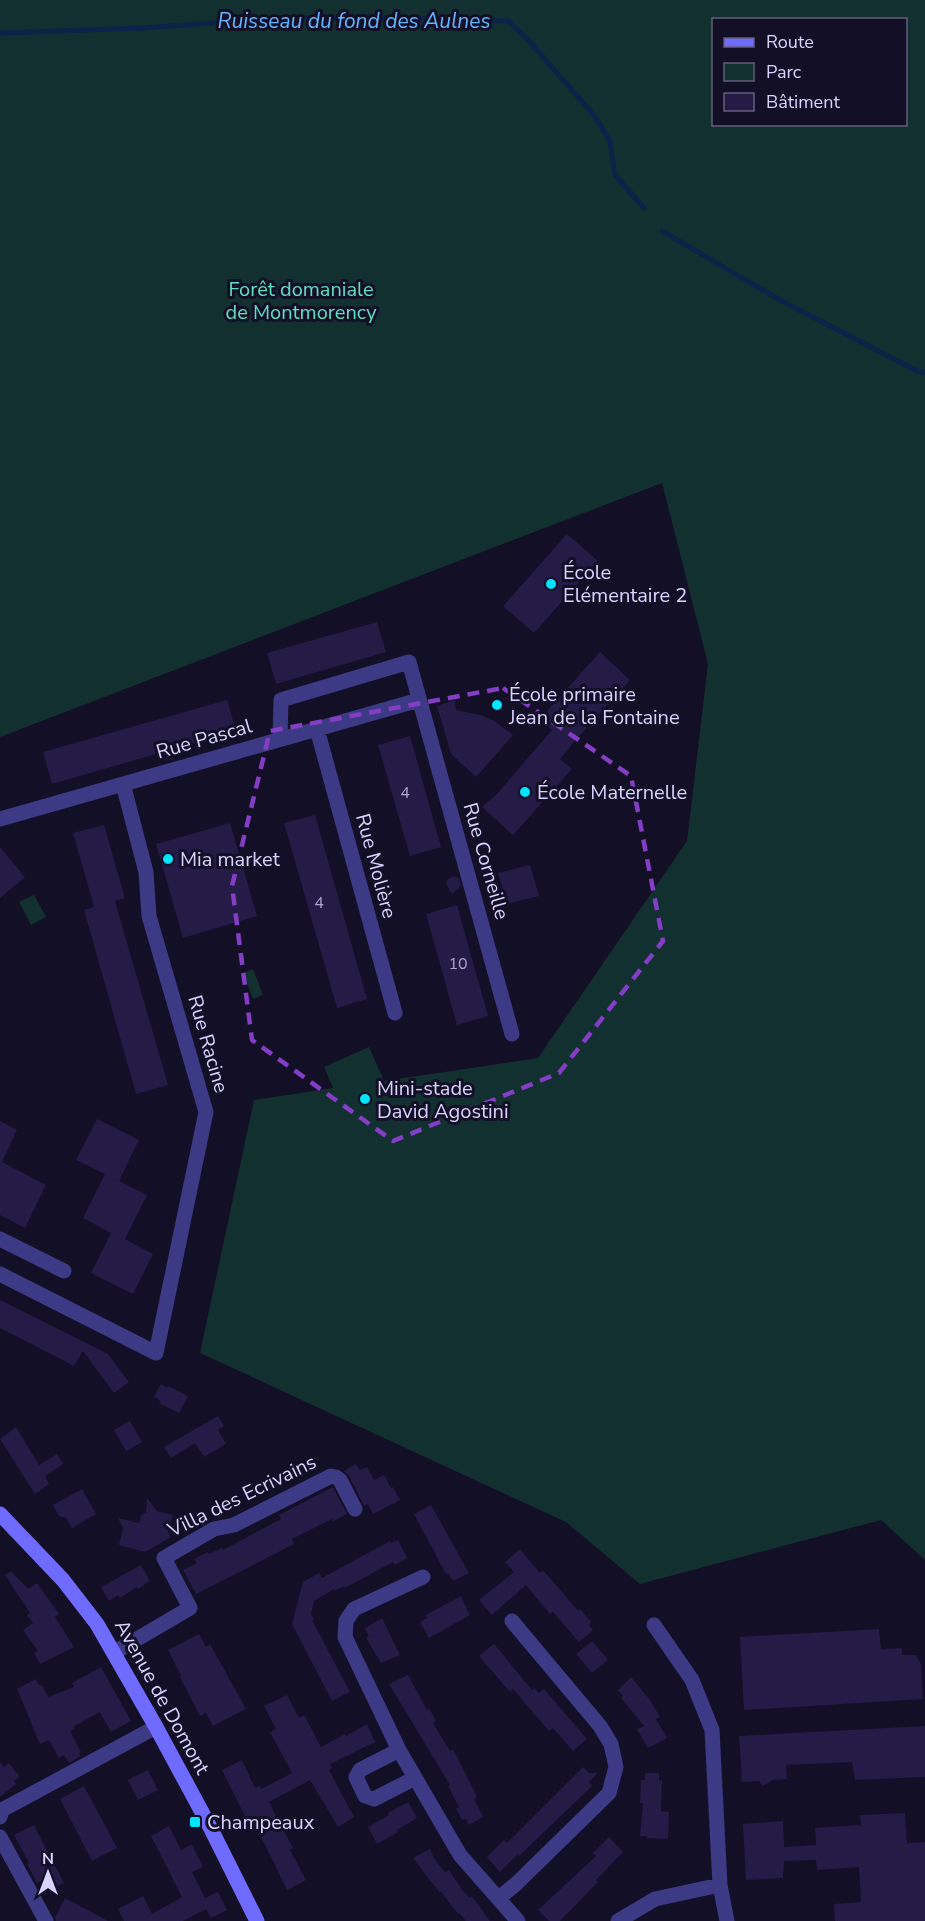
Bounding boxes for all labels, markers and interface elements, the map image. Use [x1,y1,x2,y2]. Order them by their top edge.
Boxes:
water label: Ruisseau du fond des Aulnes [217,7,491,35]
legend [712,18,907,126]
text: Route [766,30,814,54]
text: Parc [766,60,801,84]
text: Bâtiment [766,90,840,114]
park label: Forêt domaniale de Montmorency [226,276,377,326]
place label: École Elémentaire 2 [563,559,687,609]
marker: École Elémentaire 2 [544,577,558,591]
place label: École primaire Jean de la Fontaine [508,681,680,731]
marker: École primaire Jean de la Fontaine [490,698,504,712]
street label: Rue Pascal [153,712,255,766]
place label: École Maternelle [537,779,687,806]
house number: 4 [400,782,410,804]
marker: École Maternelle [518,785,532,799]
street label: Rue Corneille [456,799,516,923]
street label: Rue Molière [349,811,403,921]
place label: Mia market [180,846,281,873]
marker: Mia market [161,852,175,866]
house number: 4 [314,892,324,914]
house number: 10 [448,953,468,975]
street label: Rue Racine [181,992,235,1096]
place label: Mini-stade David Agostini [377,1075,509,1125]
marker: Mini-stade David Agostini [358,1092,372,1106]
street label: Villa des Ecrivains [162,1448,321,1544]
street label: Avenue de Domont [108,1615,216,1780]
place label: Champeaux [207,1809,315,1836]
marker: Champeaux [188,1815,202,1829]
north arrow [18,1843,78,1903]
text: N [42,1848,54,1870]

